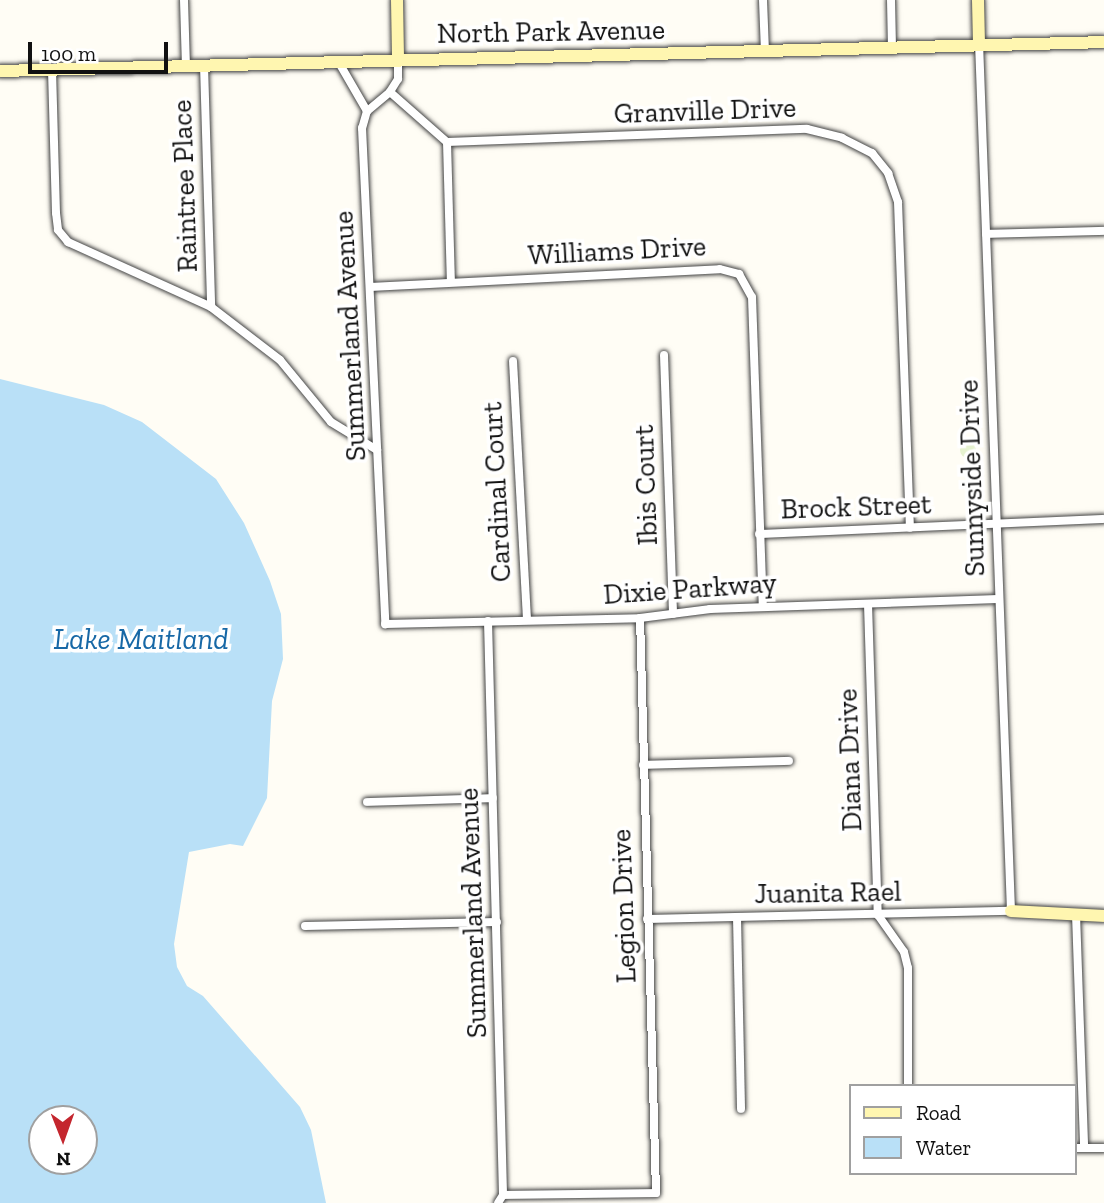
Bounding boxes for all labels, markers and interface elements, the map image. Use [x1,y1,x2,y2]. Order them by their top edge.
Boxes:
street label: North Park Avenue [436,13,666,51]
scale bar [32,28,172,72]
text: 100 m [41,41,96,66]
street label: Granville Drive [613,91,797,131]
street label: Raintree Place [165,99,205,273]
street label: Summerland Avenue [327,210,373,462]
street label: Williams Drive [527,230,707,272]
street label: Sunnyside Drive [952,379,992,577]
street label: Cardinal Court [476,401,518,583]
street label: Ibis Court [627,424,665,546]
street label: Brock Street [780,488,932,526]
street label: Dixie Parkway [602,566,778,612]
water label: Lake Maitland [53,621,229,657]
street label: Diana Drive [831,688,869,832]
street label: Summerland Avenue [452,787,494,1039]
street label: Legion Drive [605,828,643,984]
street label: Juanita Rael [754,875,902,911]
legend [848,1084,1076,1175]
text: Road [916,1100,961,1125]
north arrow [28,1105,98,1175]
text: Water [916,1135,971,1160]
text: N [56,1148,71,1171]

